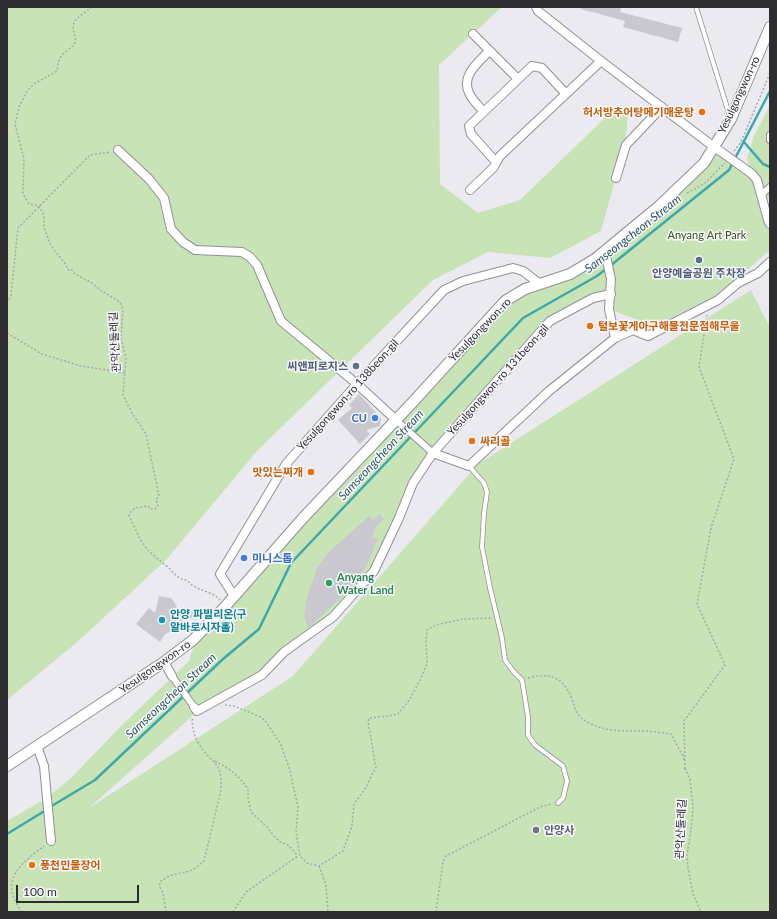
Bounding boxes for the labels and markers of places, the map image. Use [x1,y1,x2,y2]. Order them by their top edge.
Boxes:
place label: 허서방추어탕메기매운탕 [583,105,694,119]
marker: 허서방추어탕메기매운탕 [697,107,707,117]
marker: 안양예술공원 주차장 [694,255,704,265]
place label: 안양예술공원 주차장 [652,266,746,280]
place label: 털보꽃게아구해물전문점해무울 [598,319,740,333]
marker: 털보꽃게아구해물전문점해무울 [585,321,595,331]
place label: 씨앤피로지스 [287,359,348,373]
marker: 씨앤피로지스 [351,361,361,371]
place label: CU [352,411,367,425]
marker: CU [370,413,380,423]
place label: 싸리골 [480,434,510,448]
marker: 싸리골 [467,436,477,446]
place label: 맛있는찌개 [252,465,303,479]
marker: 맛있는찌개 [306,467,316,477]
place label: 미니스톱 [252,551,292,565]
marker: 미니스톱 [239,553,249,563]
place label: Anyang Water Land [337,570,394,596]
marker: Anyang Water Land [324,578,334,588]
place label: 안양 파빌리온(구 알바로시자홀) [170,607,247,633]
marker: 안양 파빌리온(구 알바로시자홀) [157,615,167,625]
place label: 안양사 [544,823,574,837]
marker: 안양사 [531,825,541,835]
place label: 풍천민물장어 [40,858,101,872]
marker: 풍천민물장어 [27,860,37,870]

